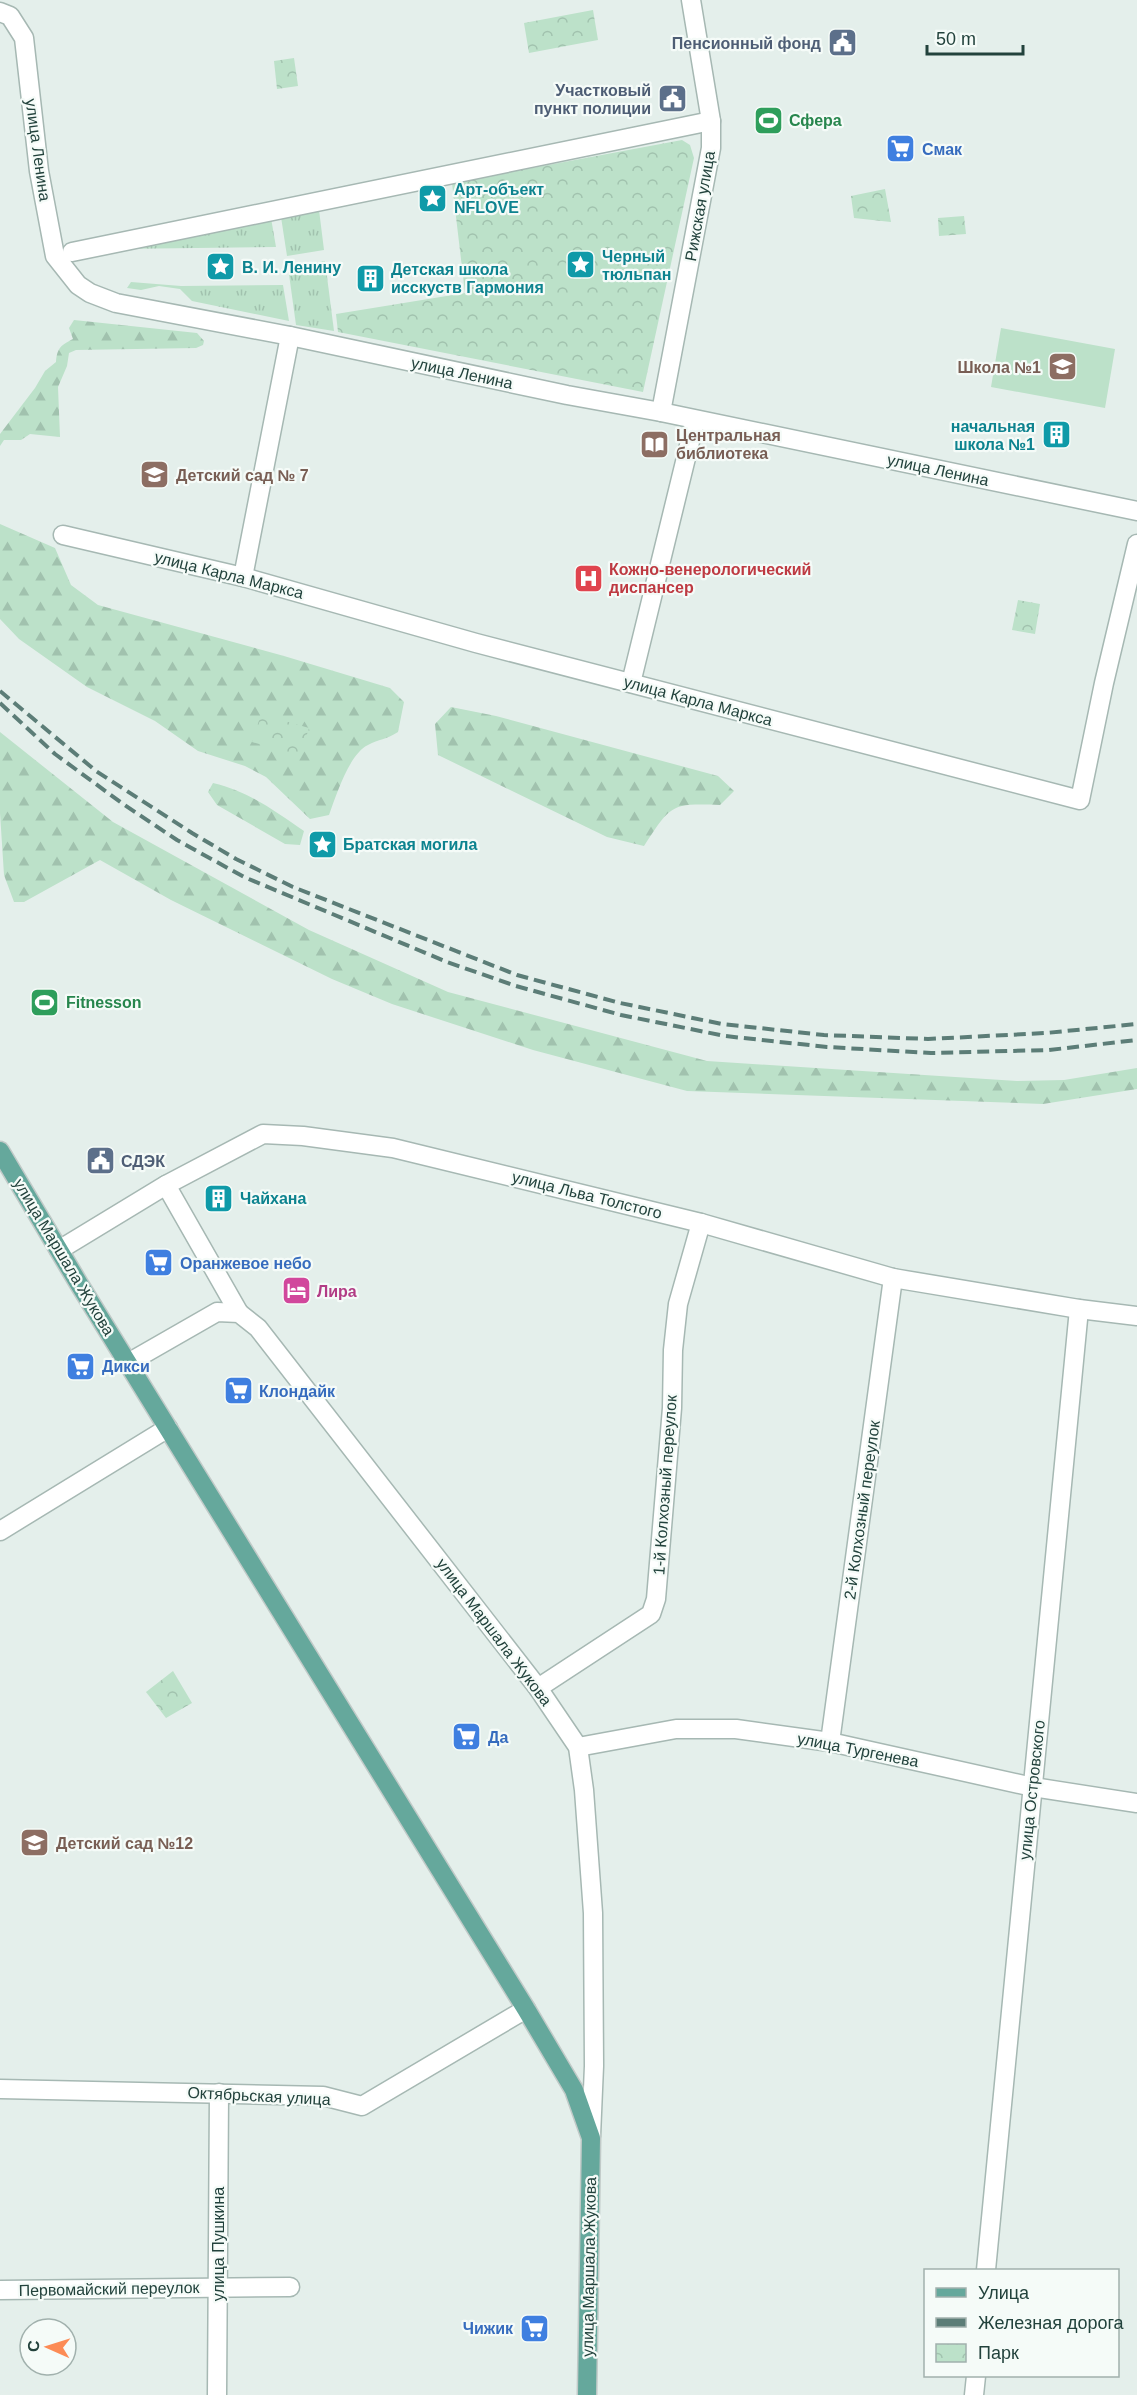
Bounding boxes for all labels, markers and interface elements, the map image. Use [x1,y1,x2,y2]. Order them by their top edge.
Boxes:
scale bar [927,18,1023,56]
public building icon: Пенсионный фонд [826,27,858,59]
text: 50 m [936,29,976,49]
place label: Пенсионный фонд [672,35,821,52]
place label: Участковый пункт полиции [534,82,651,117]
public building icon: Участковый пункт полиции [656,83,688,115]
street label: улица Ленина [22,98,54,202]
sports icon: Сфера [752,104,784,136]
place label: Сфера [789,112,842,129]
supermarket icon: Смак [885,133,917,165]
place label: Смак [922,141,963,158]
street label: Рижская улица [682,149,718,262]
place label: Арт-объект NFLOVE [454,181,544,216]
place icon: Арт-объект NFLOVE [417,182,449,214]
place label: Черный тюльпан [602,248,671,283]
place icon: Черный тюльпан [565,249,597,281]
place icon: В. И. Ленину [205,251,237,283]
place label: В. И. Ленину [242,259,341,276]
place label: Детская школа исскуств Гармония [391,261,544,296]
building icon: Детская школа исскуств Гармония [354,262,386,294]
school or university icon: Школа №1 [1046,351,1078,383]
street label: улица Ленина [410,354,514,392]
place label: Школа №1 [958,359,1041,376]
place label: начальная школа №1 [951,418,1035,453]
building icon: начальная школа №1 [1040,419,1072,451]
place label: Центральная библиотека [676,427,781,462]
library icon: Центральная библиотека [639,428,671,460]
street label: улица Ленина [886,451,990,489]
school or university icon: Детский сад № 7 [139,459,171,491]
place label: Детский сад № 7 [176,467,309,484]
street label: улица Карла Маркса [153,548,305,602]
place label: Кожно-венерологический диспансер [609,561,811,596]
hospital icon: Кожно-венерологический диспансер [572,562,604,594]
street label: улица Карла Маркса [622,673,774,729]
place icon: Братская могила [306,828,338,860]
place label: Братская могила [343,836,477,853]
sports icon: Fitnesson [29,986,61,1018]
place label: Fitnesson [66,994,142,1011]
public building icon: СДЭК [84,1145,116,1177]
place label: СДЭК [121,1153,165,1170]
street label: улица Льва Толстого [510,1168,664,1222]
street label: улица Маршала Жукова [10,1175,118,1339]
building icon: Чайхана [203,1182,235,1214]
place label: Чайхана [240,1190,306,1207]
supermarket icon: Оранжевое небо [143,1247,175,1279]
place label: Оранжевое небо [180,1255,312,1272]
hotel icon: Лира [280,1275,312,1307]
place label: Лира [317,1283,357,1300]
supermarket icon: Дикси [65,1350,97,1382]
place label: Дикси [102,1358,150,1375]
supermarket icon: Клондайк [222,1375,254,1407]
place label: Клондайк [259,1383,336,1400]
street label: 1-й Колхозный переулок [650,1393,680,1576]
street label: 2-й Колхозный переулок [841,1418,883,1601]
street label: улица Маршала Жукова [433,1555,555,1709]
street label: улица Островского [1016,1719,1048,1861]
supermarket icon: Да [451,1721,483,1753]
place label: Да [488,1729,508,1746]
street label: улица Тургенева [796,1730,920,1770]
school or university icon: Детский сад №12 [19,1827,51,1859]
place label: Детский сад №12 [56,1835,193,1852]
street label: Октябрьская улица [187,2084,331,2108]
street label: улица Маршала Жукова [579,2177,599,2357]
street label: улица Пушкина [210,2187,227,2301]
legend [924,2269,1119,2377]
street label: Первомайский переулок [18,2279,201,2299]
text: Улица [978,2283,1030,2303]
supermarket icon: Чижик [518,2312,550,2344]
text: Железная дорога [978,2313,1125,2333]
north arrow [18,2317,78,2377]
place label: Чижик [463,2320,514,2337]
text: С [25,2340,42,2352]
text: Парк [978,2343,1019,2363]

